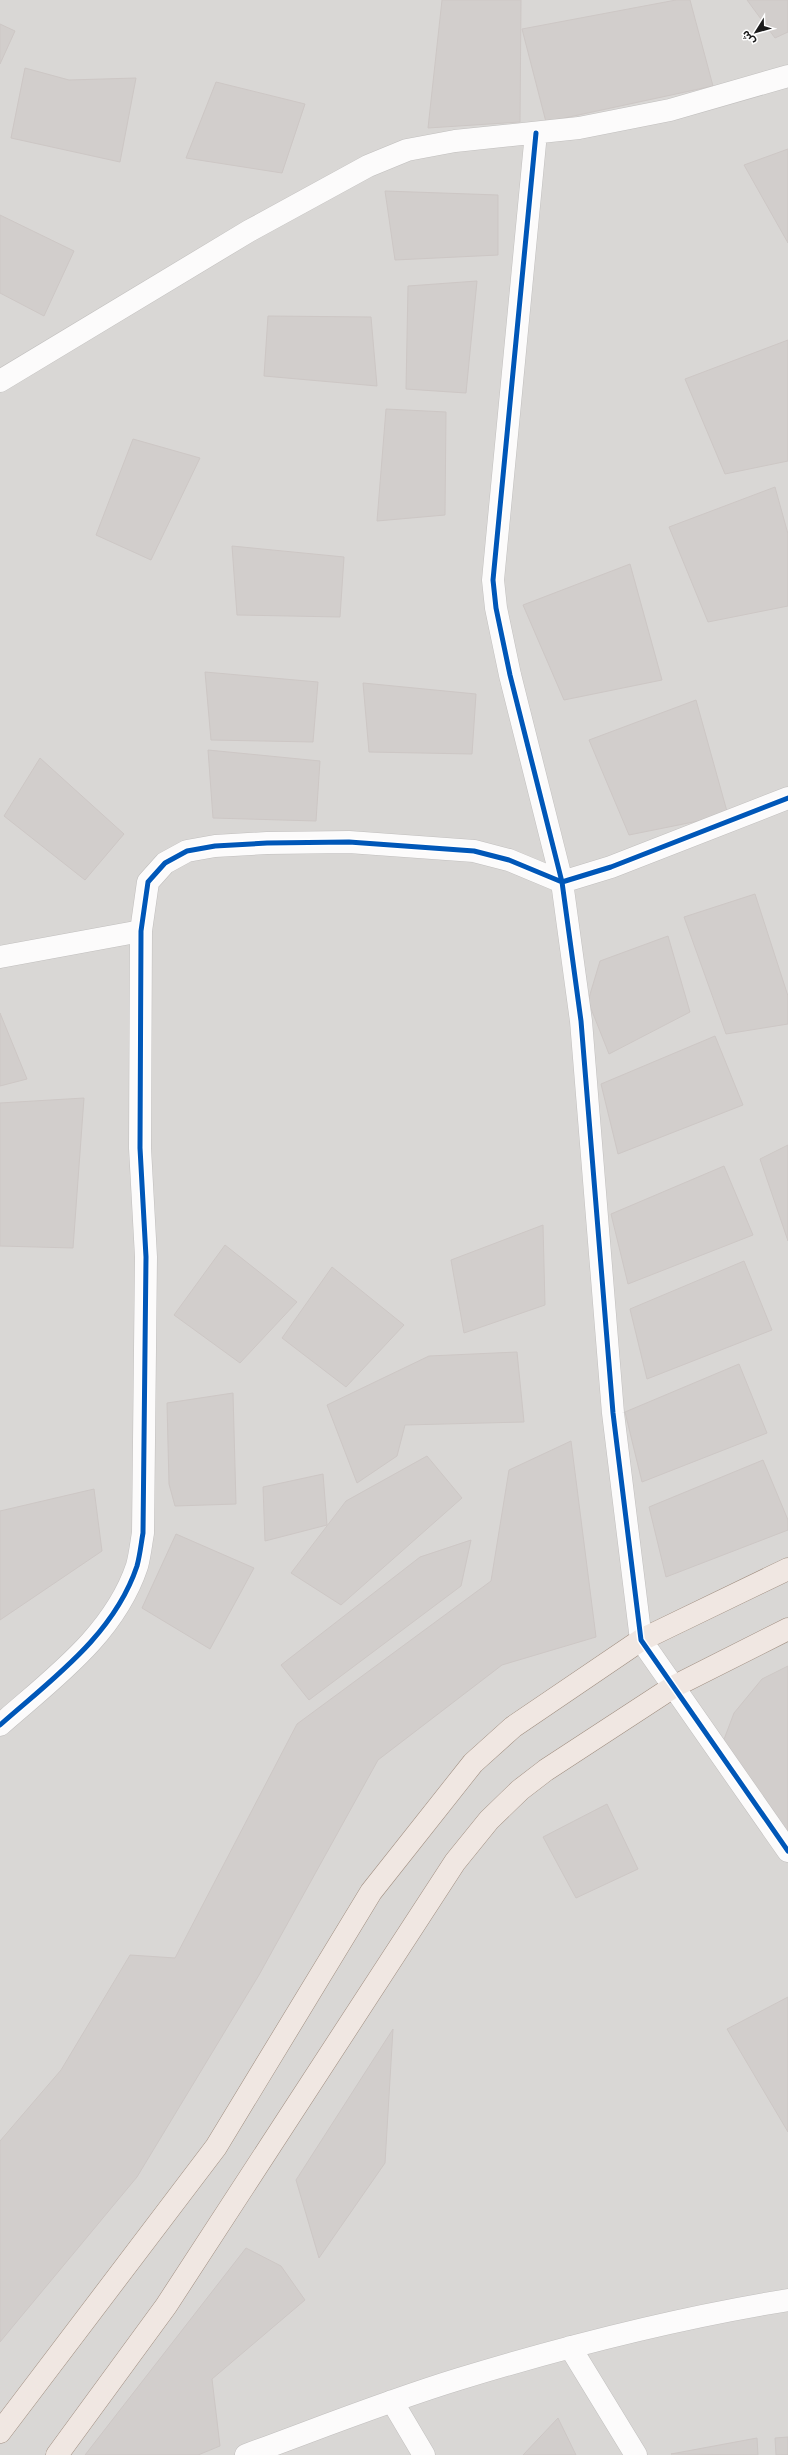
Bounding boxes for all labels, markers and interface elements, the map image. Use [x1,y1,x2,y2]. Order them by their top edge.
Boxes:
north arrow [736,12,776,52]
text: ش [738,28,758,48]

